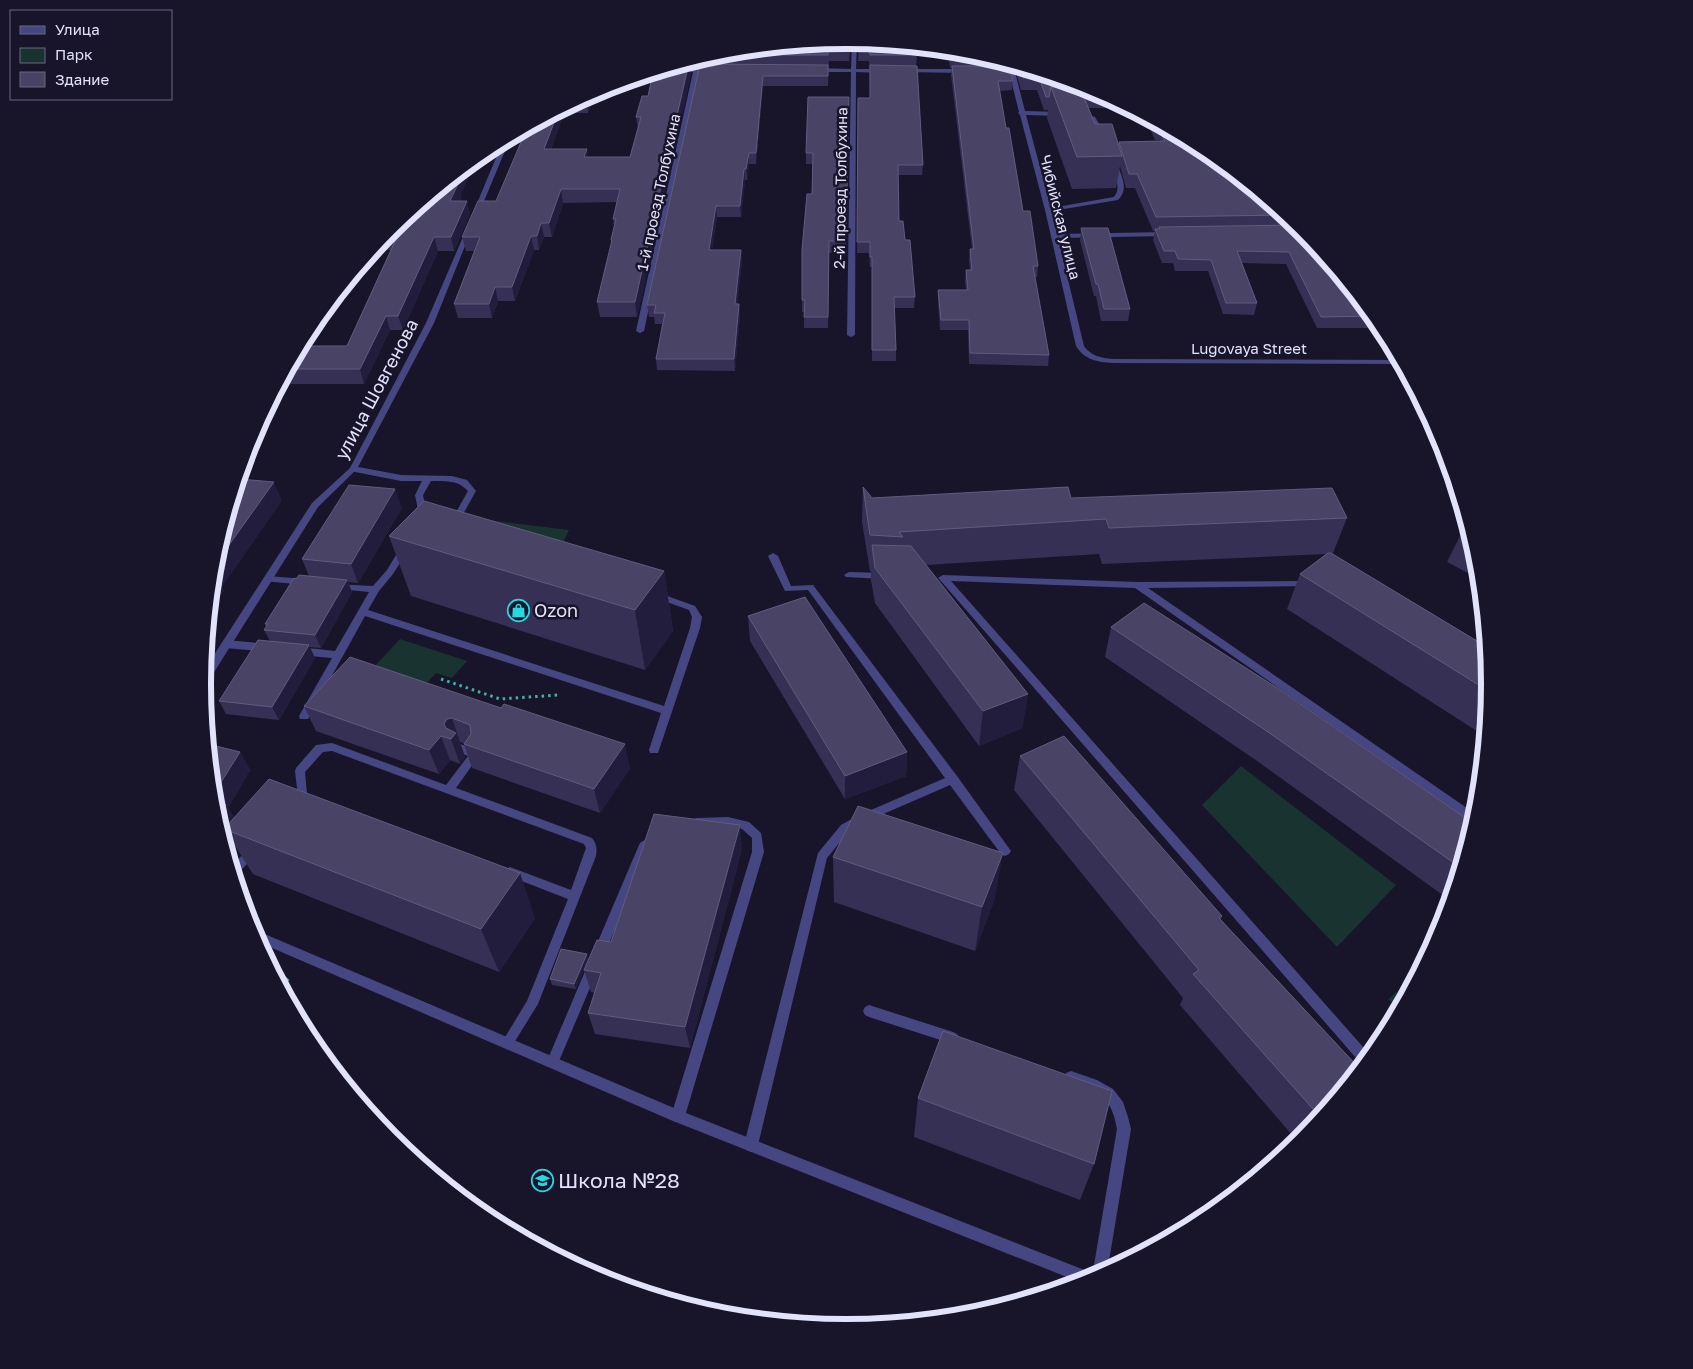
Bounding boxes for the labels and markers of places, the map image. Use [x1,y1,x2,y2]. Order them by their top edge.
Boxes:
shop icon: Ozon [506,598,530,622]
place label: Ozon [534,599,578,621]
place label: Школа №28 [558,1167,680,1193]
school or university icon: Школа №28 [530,1168,554,1192]

